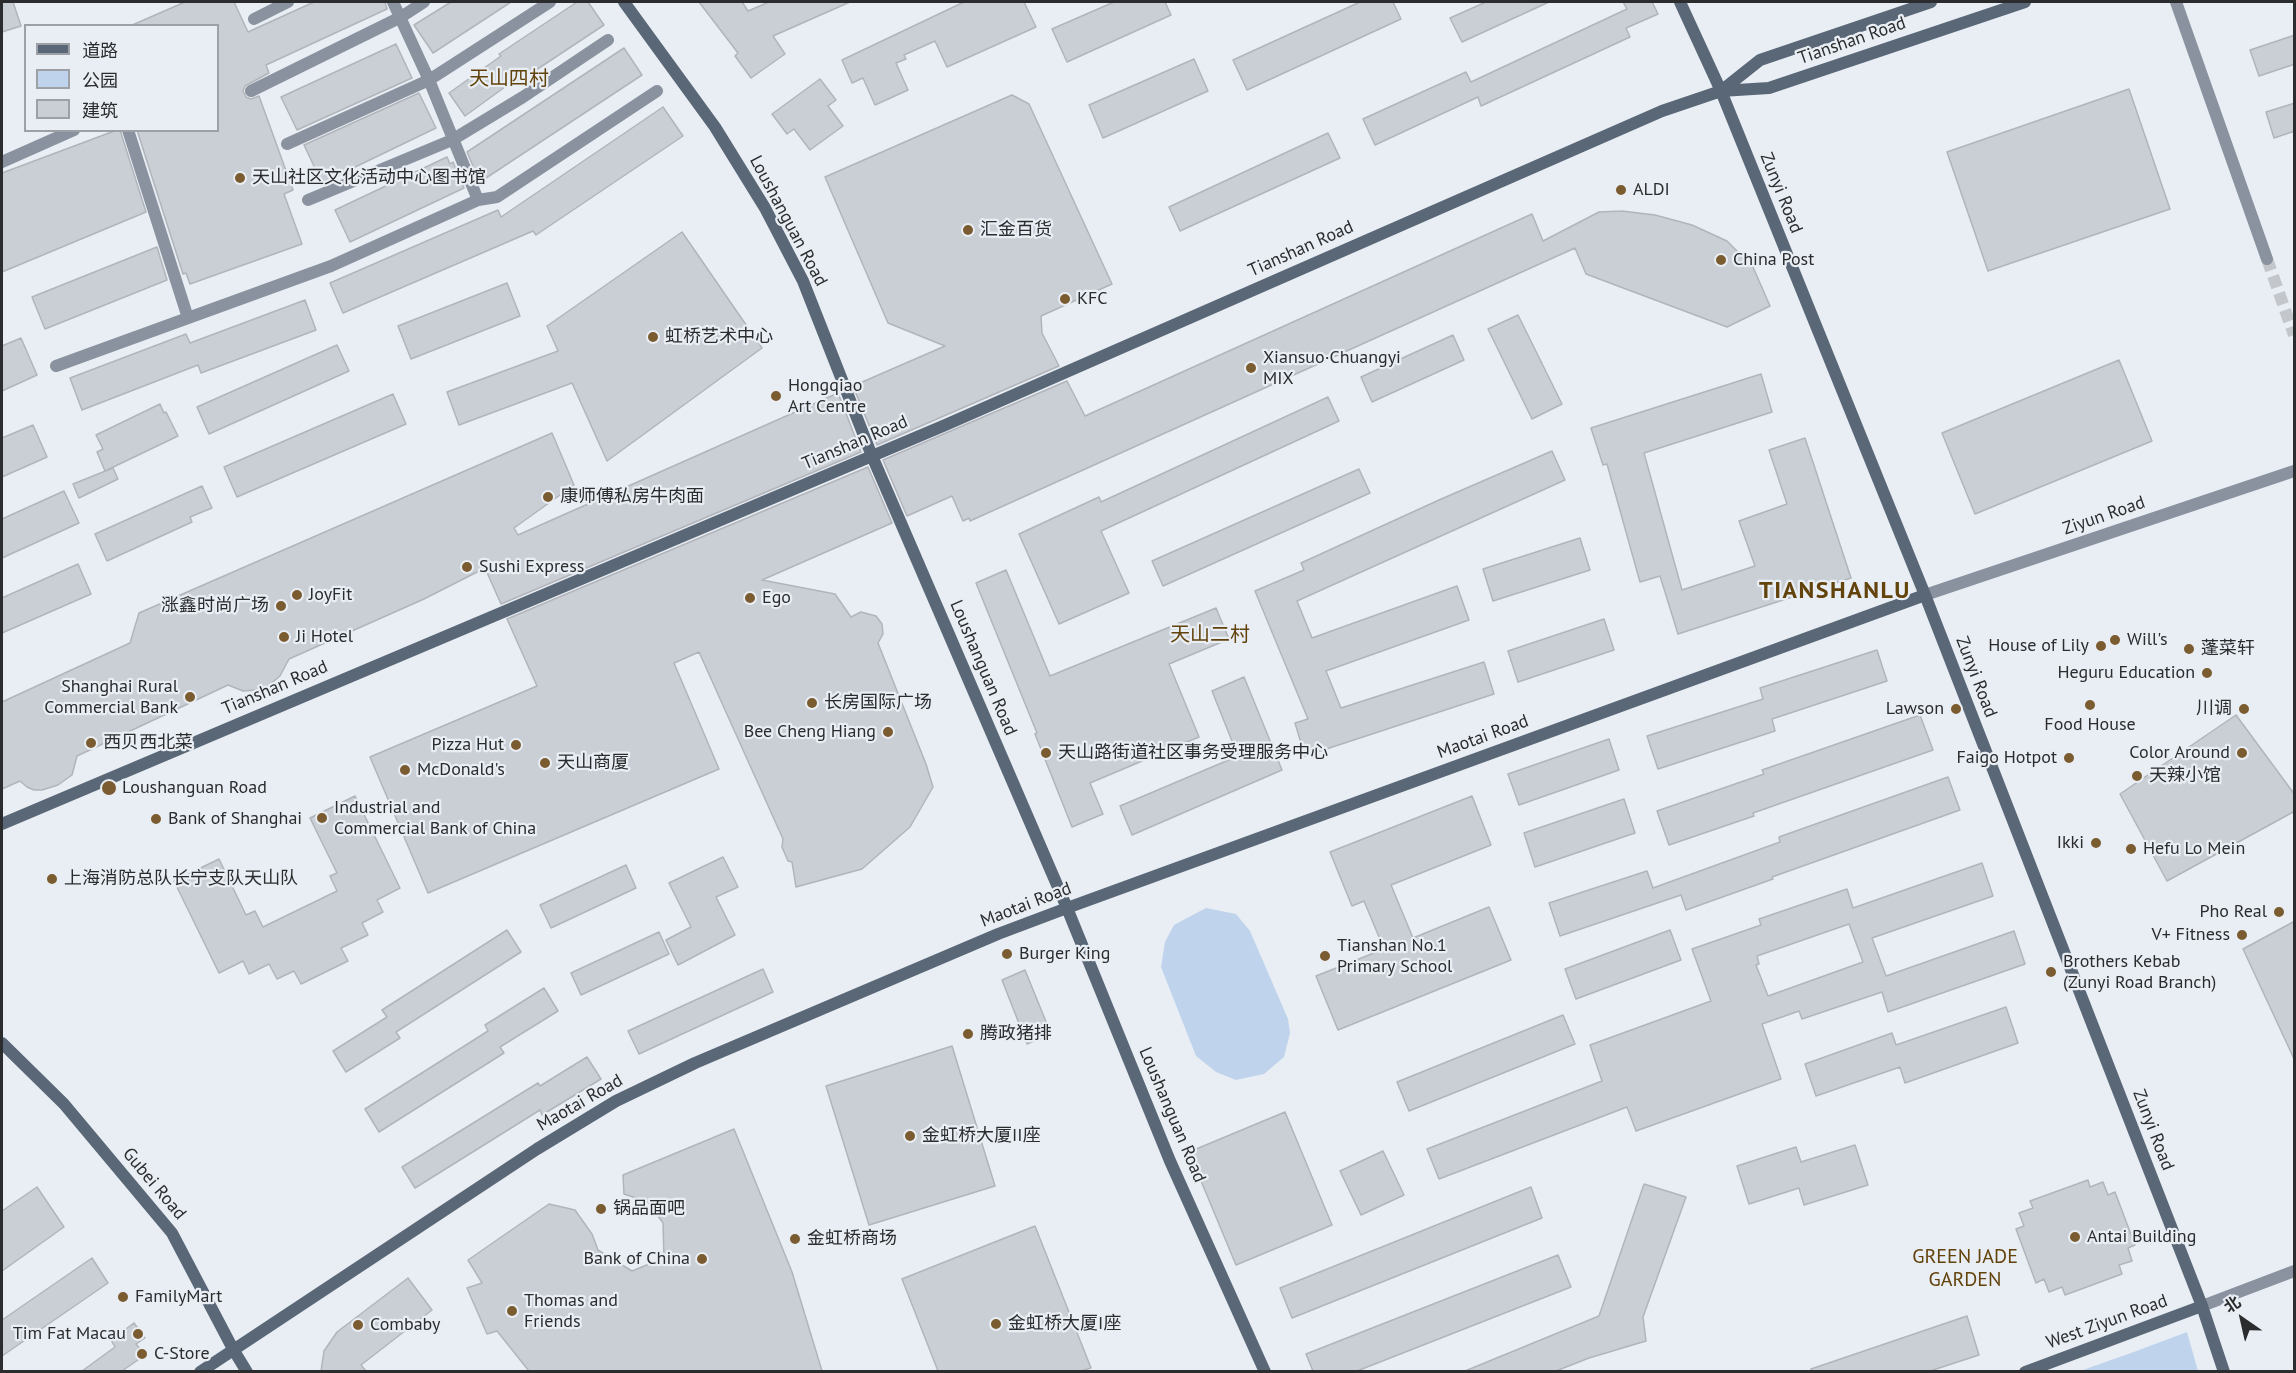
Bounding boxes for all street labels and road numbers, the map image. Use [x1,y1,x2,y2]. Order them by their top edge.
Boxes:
street label: Tianshan Road [1795,12,1909,70]
street label: Zunyi Road [1755,150,1807,236]
street label: Loushanguan Road [744,152,832,290]
street label: Tianshan Road [1245,216,1357,282]
street label: Tianshan Road [799,411,911,475]
street label: Ziyun Road [2060,492,2148,540]
street label: Loushanguan Road [945,597,1021,739]
street label: Zunyi Road [1951,633,2001,721]
street label: Tianshan Road [219,656,331,720]
street label: Maotai Road [1434,711,1532,763]
street label: Maotai Road [978,878,1074,932]
street label: Loushanguan Road [1134,1044,1210,1186]
street label: Maotai Road [533,1070,627,1136]
street label: Zunyi Road [2128,1086,2178,1174]
street label: Gubei Road [118,1144,190,1224]
street label: West Ziyun Road [2044,1290,2170,1354]

